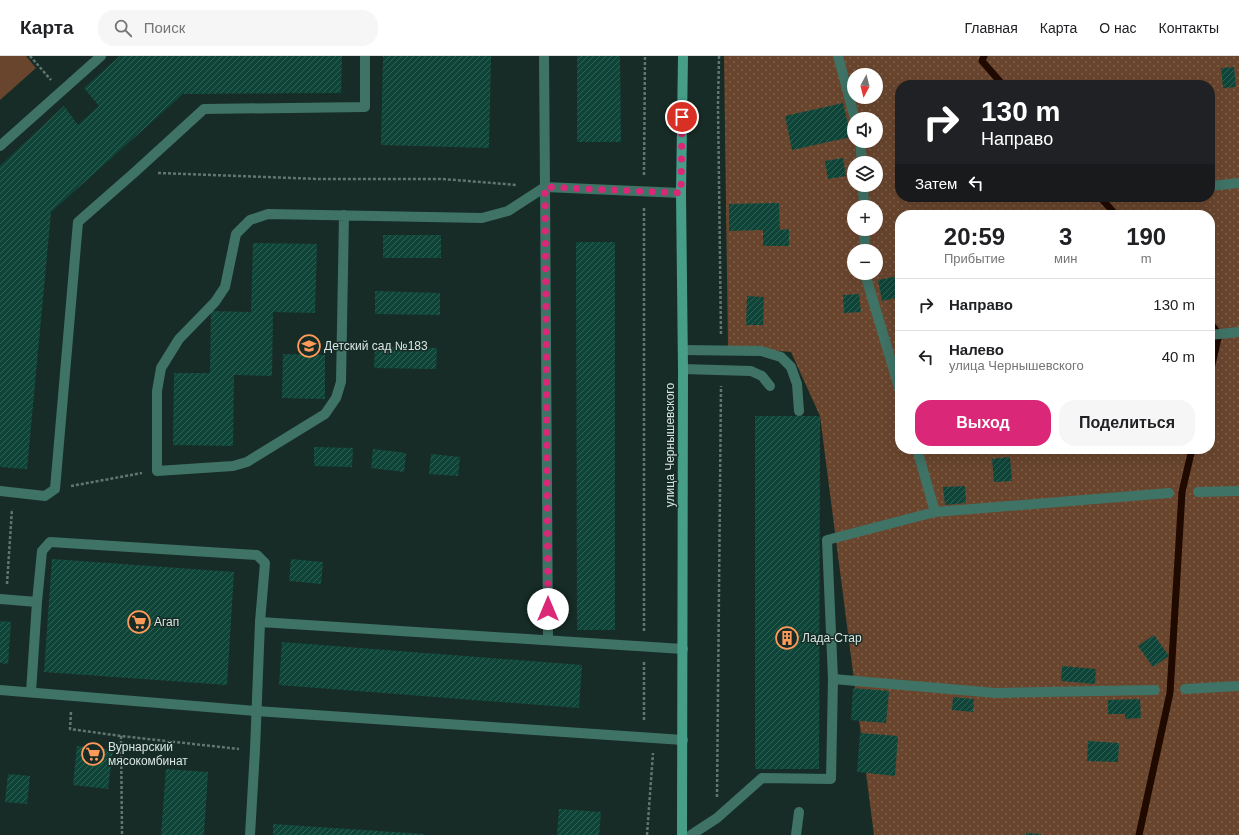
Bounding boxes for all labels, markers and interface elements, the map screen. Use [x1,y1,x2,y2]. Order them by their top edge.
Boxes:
search box [98,10,378,46]
text: Карта [20,17,74,38]
icon: search [112,17,134,39]
text: Поиск [144,19,185,36]
text: Главная [964,20,1018,36]
text: Карта [1040,20,1077,36]
text: О нас [1099,20,1137,36]
text: Контакты [1159,20,1219,36]
north arrow [847,68,883,104]
map controls [847,68,883,280]
icon: right [915,96,967,148]
text: 130 m [981,96,1060,127]
pin [665,100,699,134]
icon: arrive [671,106,693,128]
button: sound [847,112,883,148]
text: Направо [981,129,1053,149]
button: layers [847,156,883,192]
icon: left [965,172,987,194]
text: Затем [915,175,957,192]
button: + [847,200,883,236]
text: 20:59 [944,223,1005,250]
text: 3 [1059,223,1072,250]
text: 190 [1126,223,1166,250]
button: − [847,244,883,280]
text: Прибытие [944,251,1005,266]
text: мин [1054,251,1077,266]
text: m [1141,251,1152,266]
icon: right [915,294,937,316]
text: Направо [949,296,1013,313]
text: 130 m [1153,296,1195,313]
school or university icon: Детский сад №183 [296,333,322,359]
place label: Детский сад №183 [324,339,428,353]
text: Налево [949,341,1004,358]
icon: left [915,346,937,368]
text: 40 m [1162,348,1195,365]
text: улица Чернышевского [949,358,1084,373]
street label: улица Чернышевского [663,383,677,507]
button: Выход [915,400,1051,446]
button: Поделиться [1059,400,1195,446]
position arrow [527,588,569,630]
supermarket icon: Агап [126,609,152,635]
place label: Агап [154,615,179,629]
building icon: Лада-Стар [774,625,800,651]
place label: Лада-Стар [802,631,862,645]
place label: Вурнарский мясокомбинат [108,740,188,768]
supermarket icon: Вурнарский мясокомбинат [80,741,106,767]

